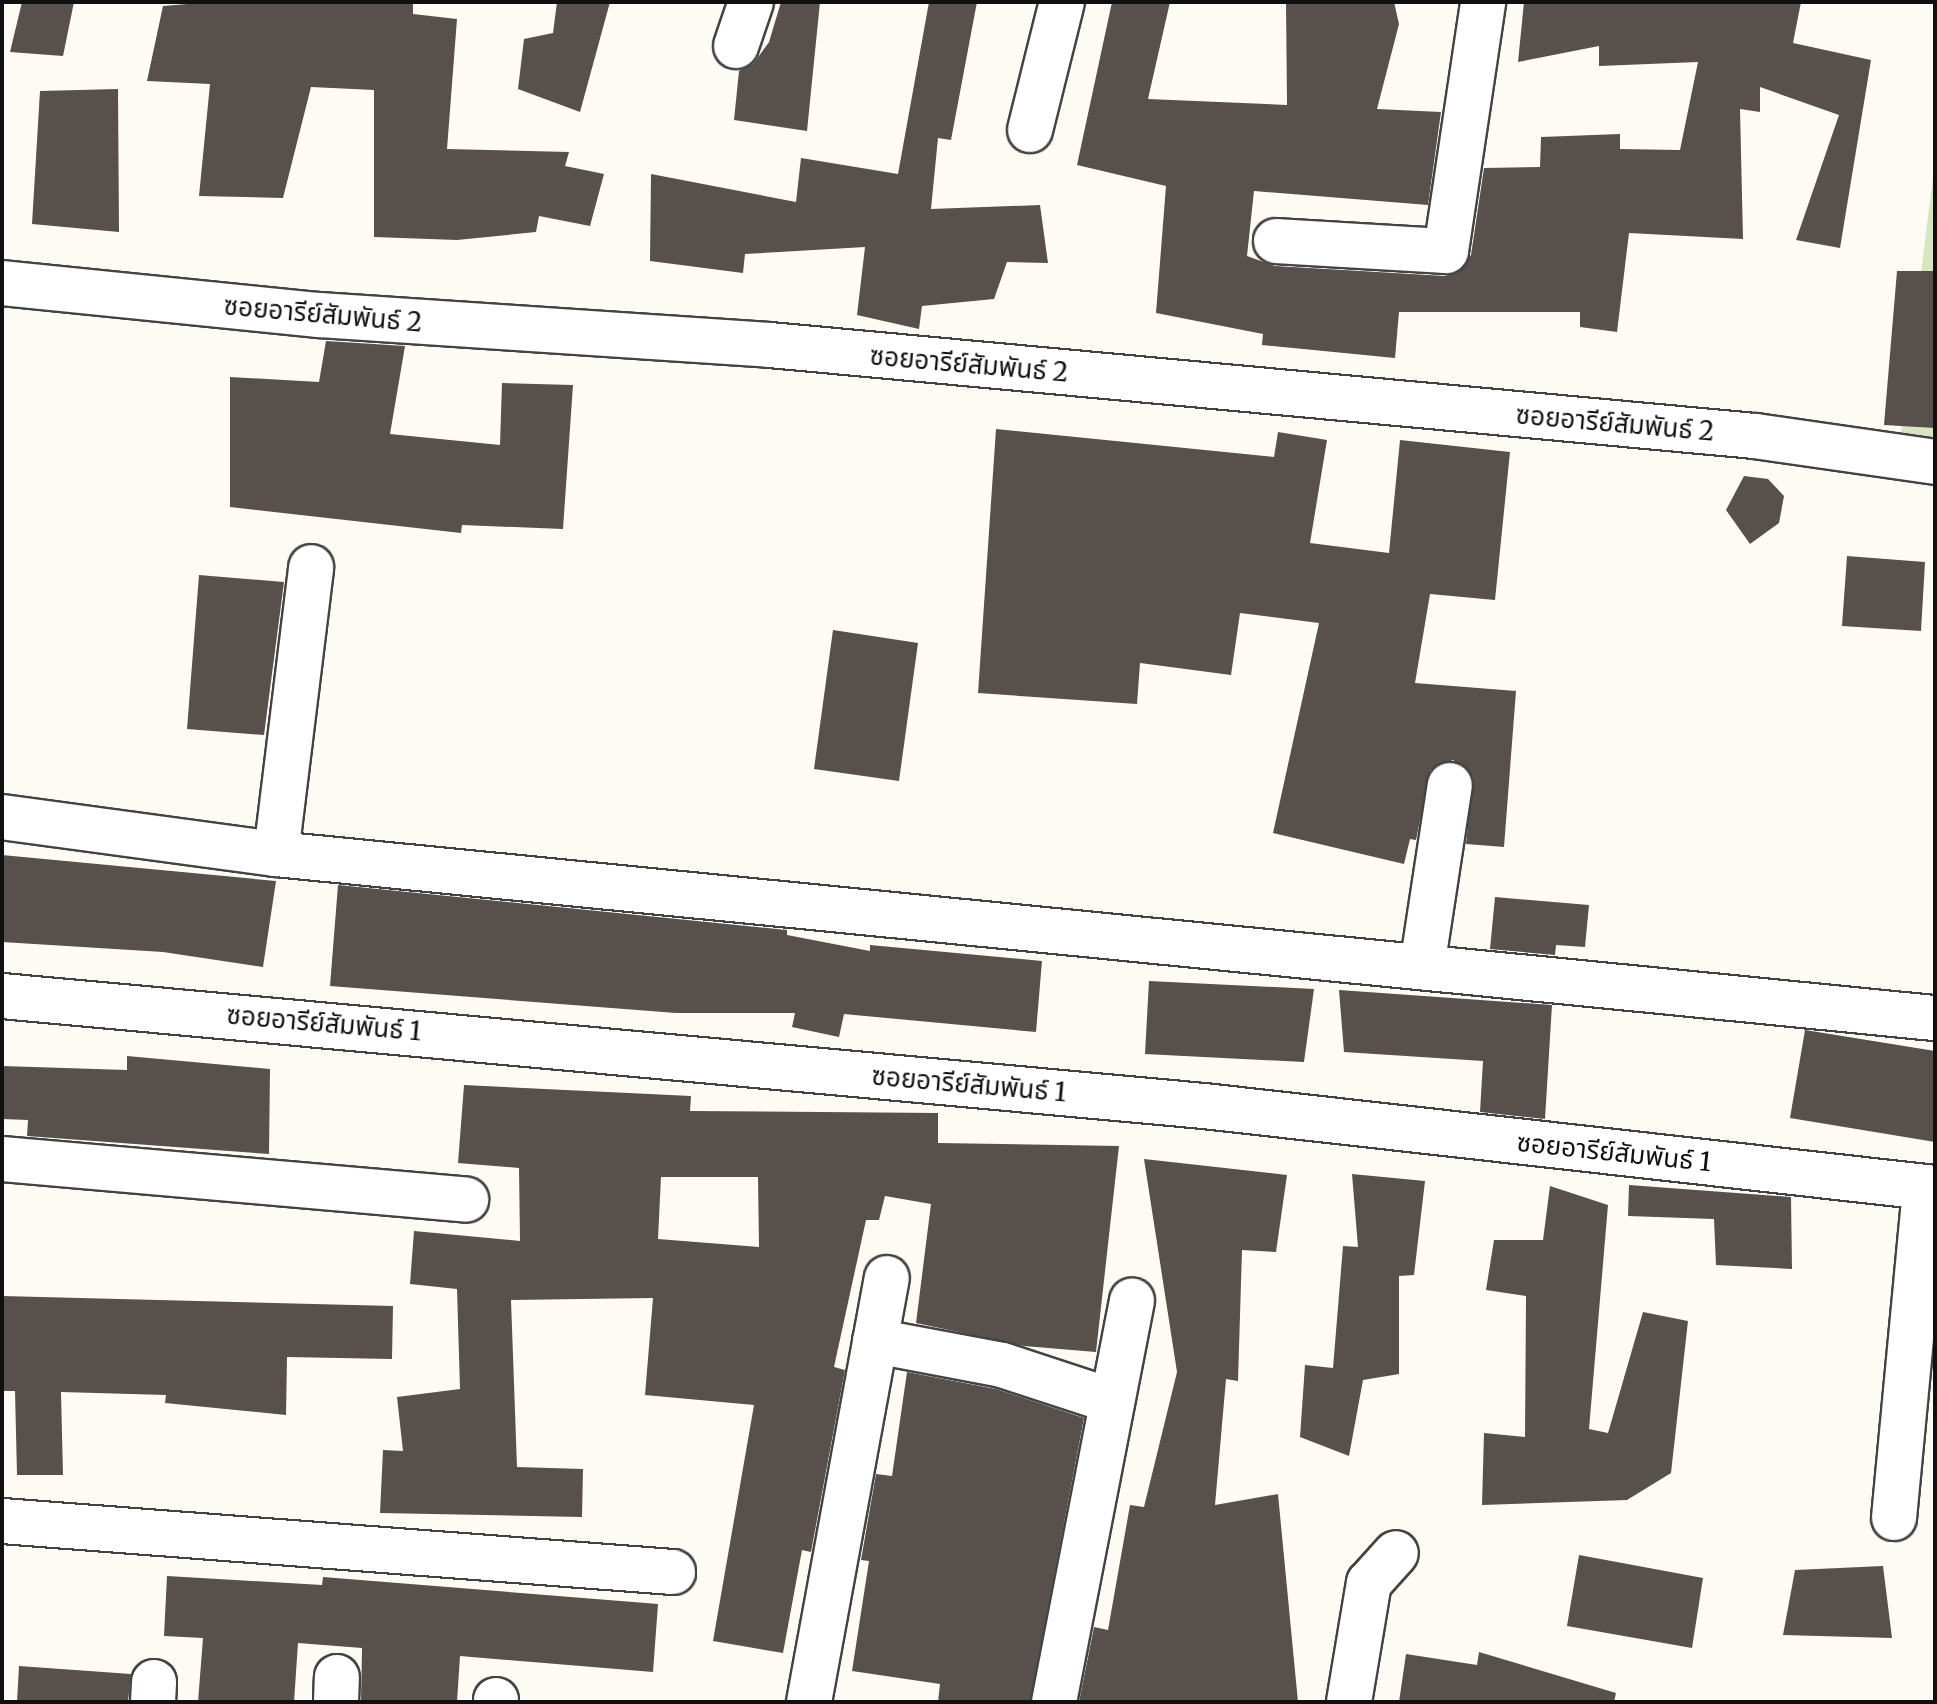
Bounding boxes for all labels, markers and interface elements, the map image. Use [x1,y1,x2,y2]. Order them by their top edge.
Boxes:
street label: ซอยอารีย์สัมพันธ์ 2 [222,290,424,338]
street label: ซอยอารีย์สัมพันธ์ 2 [868,340,1070,388]
street label: ซอยอารีย์สัมพันธ์ 2 [1514,399,1716,447]
street label: ซอยอารีย์สัมพันธ์ 1 [225,999,423,1047]
street label: ซอยอารีย์สัมพันธ์ 1 [870,1060,1068,1108]
street label: ซอยอารีย์สัมพันธ์ 1 [1515,1126,1713,1178]

